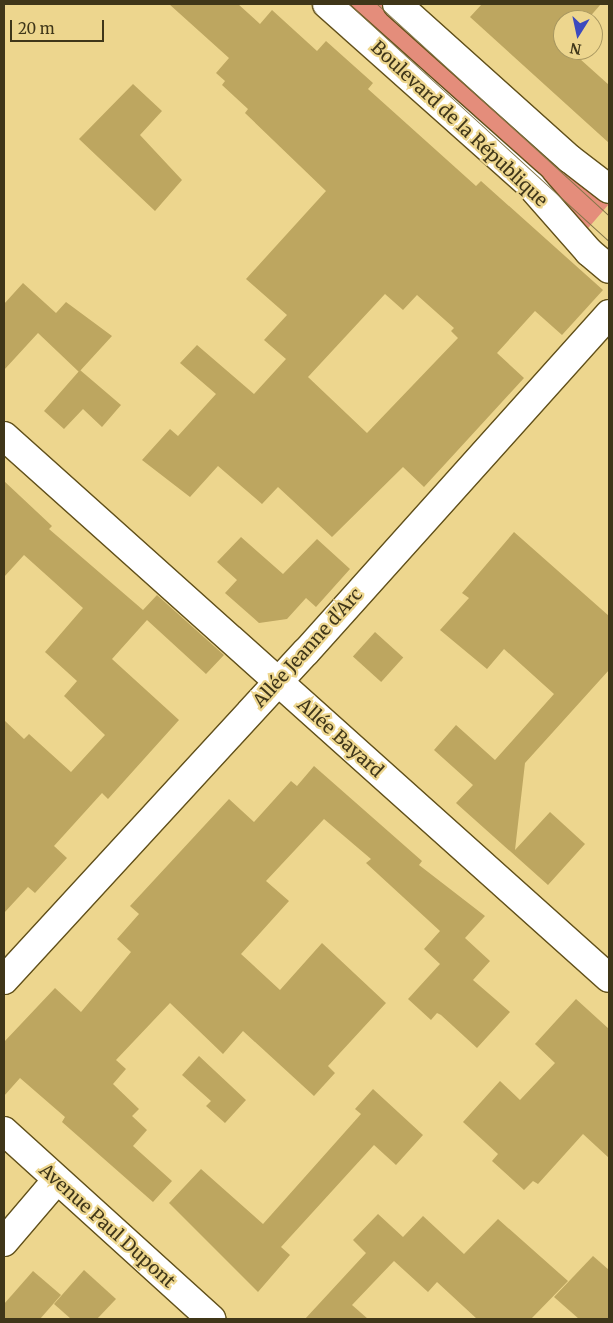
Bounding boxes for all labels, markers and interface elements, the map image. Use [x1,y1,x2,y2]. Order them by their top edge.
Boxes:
scale bar [12,10,106,42]
north arrow [553,10,603,60]
text: 20 m [18,19,55,38]
street label: Boulevard de la République [366,37,552,211]
text: N [569,39,583,59]
street label: Allée Jeanne d'Arc [249,584,367,712]
street label: Allée Bayard [293,694,387,782]
street label: Avenue Paul Dupont [35,1159,179,1293]

